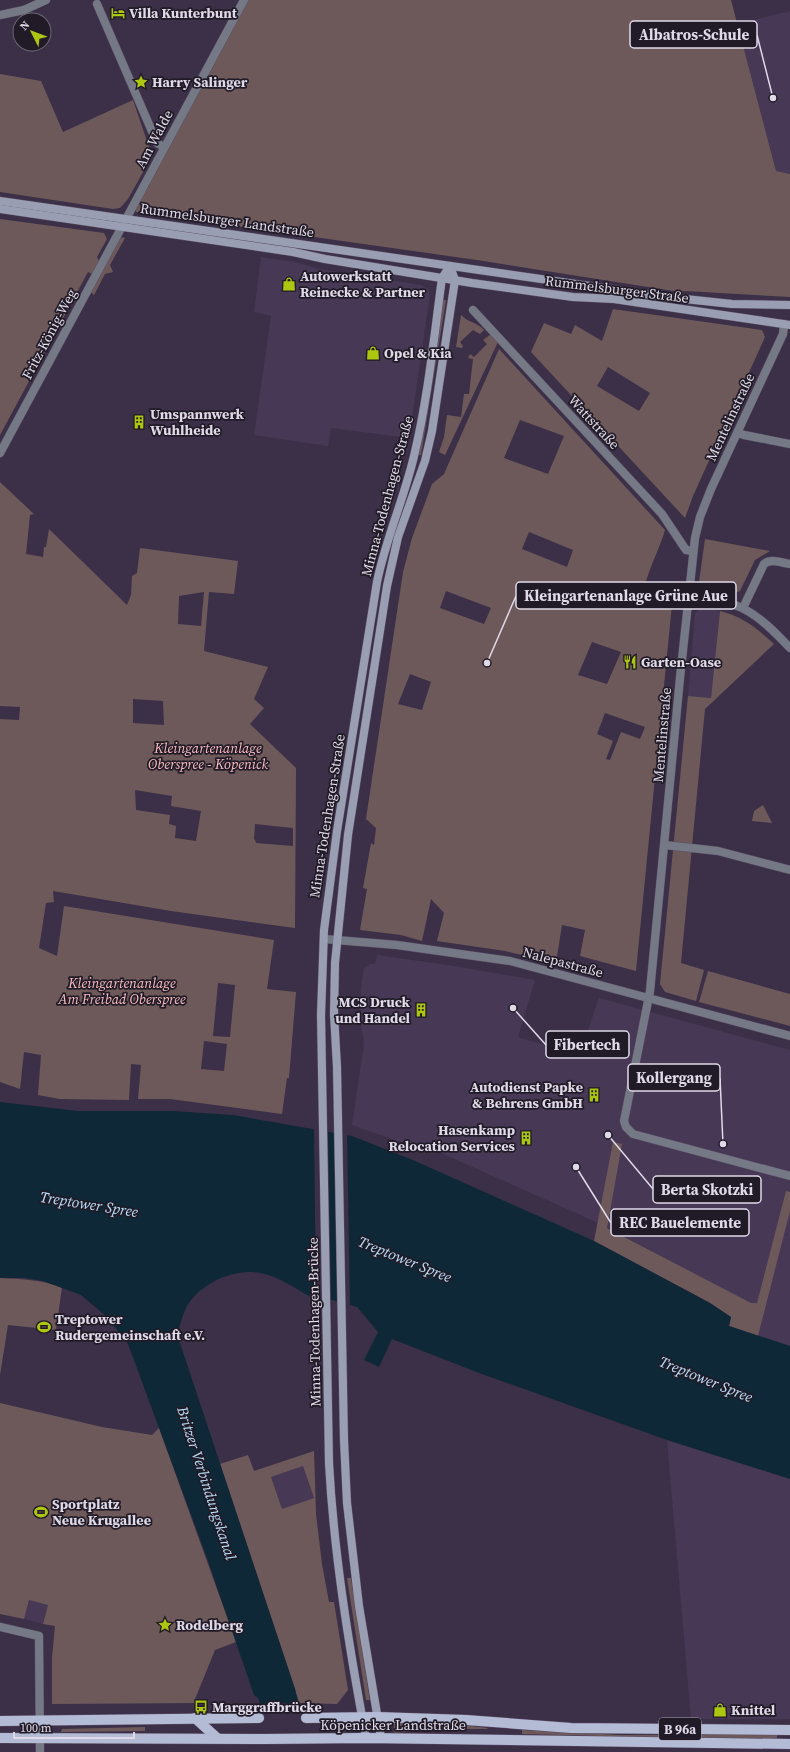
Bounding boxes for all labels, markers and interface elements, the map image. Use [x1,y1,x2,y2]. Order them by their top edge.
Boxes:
place label: Villa Kunterbunt [129,3,238,23]
hotel icon: Villa Kunterbunt [110,5,126,21]
north arrow [12,12,52,52]
text: N [17,18,33,34]
callout: Albatros-Schule [630,21,757,48]
text: Albatros-Schule [639,24,750,45]
place label: Harry Salinger [152,72,248,92]
place icon: Harry Salinger [133,74,149,90]
street label: Am Walde [130,106,178,172]
street label: Rummelsburger Landstraße [139,198,315,242]
place label: Autowerkstatt Reinecke & Partner [300,266,426,302]
street label: Rummelsburger Straße [544,270,690,308]
shop icon: Autowerkstatt Reinecke & Partner [281,276,297,292]
street label: Fritz-König-Weg [17,285,81,383]
place label: Opel & Kia [384,343,452,363]
shop icon: Opel & Kia [365,345,381,361]
street label: Mentelinstraße [701,370,759,464]
street label: Wattstraße [564,390,624,454]
place label: Umspannwerk Wuhlheide [150,404,245,440]
street label: Minna-Todenhagen-Straße [356,413,418,579]
building icon: Umspannwerk Wuhlheide [131,414,147,430]
callout: Kleingartenanlage Grüne Aue [516,582,736,609]
text: Kleingartenanlage Grüne Aue [524,585,728,606]
place label: Garten-Oase [641,652,721,672]
restaurant icon: Garten-Oase [622,654,638,670]
street label: Mentelinstraße [648,687,676,783]
street label: Minna-Todenhagen-Straße [304,733,350,899]
park label: Kleingartenanlage Oberspree - Köpenick [148,738,268,774]
street label: Nalepastraße [520,942,606,982]
park label: Kleingartenanlage Am Freibad Oberspree [57,973,186,1009]
place label: MCS Druck und Handel [335,992,411,1028]
building icon: MCS Druck und Handel [413,1002,429,1018]
callout: Fibertech [546,1031,629,1058]
text: Fibertech [554,1034,620,1055]
callout: Kollergang [628,1064,720,1091]
text: Kollergang [636,1067,712,1088]
place label: Autodienst Papke & Behrens GmbH [470,1077,583,1113]
building icon: Autodienst Papke & Behrens GmbH [586,1087,602,1103]
place label: Hasenkamp Relocation Services [388,1120,516,1156]
building icon: Hasenkamp Relocation Services [518,1130,534,1146]
callout: Berta Skotzki [653,1176,761,1203]
text: Berta Skotzki [661,1179,754,1200]
water label: Treptower Spree [38,1186,140,1222]
callout: REC Bauelemente [611,1209,749,1236]
text: REC Bauelemente [619,1212,741,1233]
water label: Treptower Spree [355,1231,455,1287]
street label: Minna-Todenhagen-Brücke [303,1237,325,1407]
place label: Treptower Rudergemeinschaft e.V. [55,1309,205,1345]
sports icon: Treptower Rudergemeinschaft e.V. [36,1319,52,1335]
water label: Treptower Spree [656,1351,756,1407]
water label: Britzer Verbindungskanal [172,1403,242,1563]
place label: Sportplatz Neue Krugallee [52,1494,151,1530]
sports icon: Sportplatz Neue Krugallee [33,1504,49,1520]
place label: Rodelberg [176,1615,243,1635]
place icon: Rodelberg [157,1617,173,1633]
place label: Marggraffbrücke [212,1697,322,1717]
bus stop icon: Marggraffbrücke [193,1699,209,1715]
place label: Knittel [731,1700,776,1720]
shop icon: Knittel [712,1702,728,1718]
scale bar [14,1714,134,1740]
street label: Köpenicker Landstraße [320,1715,466,1735]
road number: B 96a [659,1718,701,1740]
text: 100 m [20,1720,52,1736]

